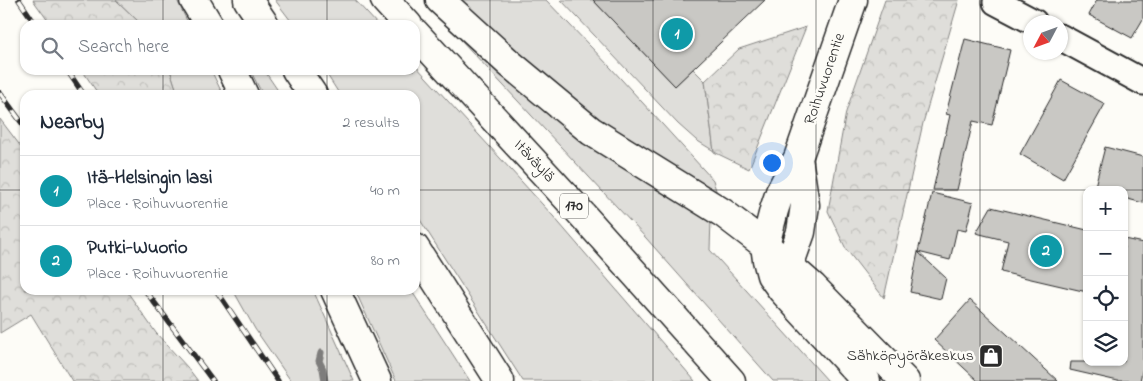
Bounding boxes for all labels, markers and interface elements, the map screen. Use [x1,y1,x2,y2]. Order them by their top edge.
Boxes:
pin: 1 [661,15,693,53]
north arrow [1023,15,1068,60]
search box [20,20,420,75]
street label: Roihuvuorentie [798,29,852,128]
icon: search [38,34,66,62]
text: Search here [78,34,169,61]
text: Nearby [40,108,104,138]
text: 2 results [342,111,400,135]
street label: Itäväylä [508,134,560,188]
your location [759,150,785,176]
text: Itä-Helsingin lasi [87,165,212,192]
text: 1 [53,179,59,203]
text: 40 m [370,179,400,203]
map controls [1083,186,1128,366]
button: + [1083,186,1128,231]
text: Place · Roihuvuorentie [87,192,228,216]
road number: 170 [560,194,588,218]
button: − [1083,231,1128,276]
pin: 2 [1030,232,1062,270]
text: Putki-Wuorio [87,235,188,262]
text: 2 [52,249,60,273]
text: 80 m [371,249,400,273]
text: Place · Roihuvuorentie [87,262,228,286]
button: locate [1083,276,1128,321]
button: layers [1083,321,1128,366]
shop icon: Sähköpyöräkeskus [978,343,1004,369]
place label: Sähköpyöräkeskus [847,344,974,368]

